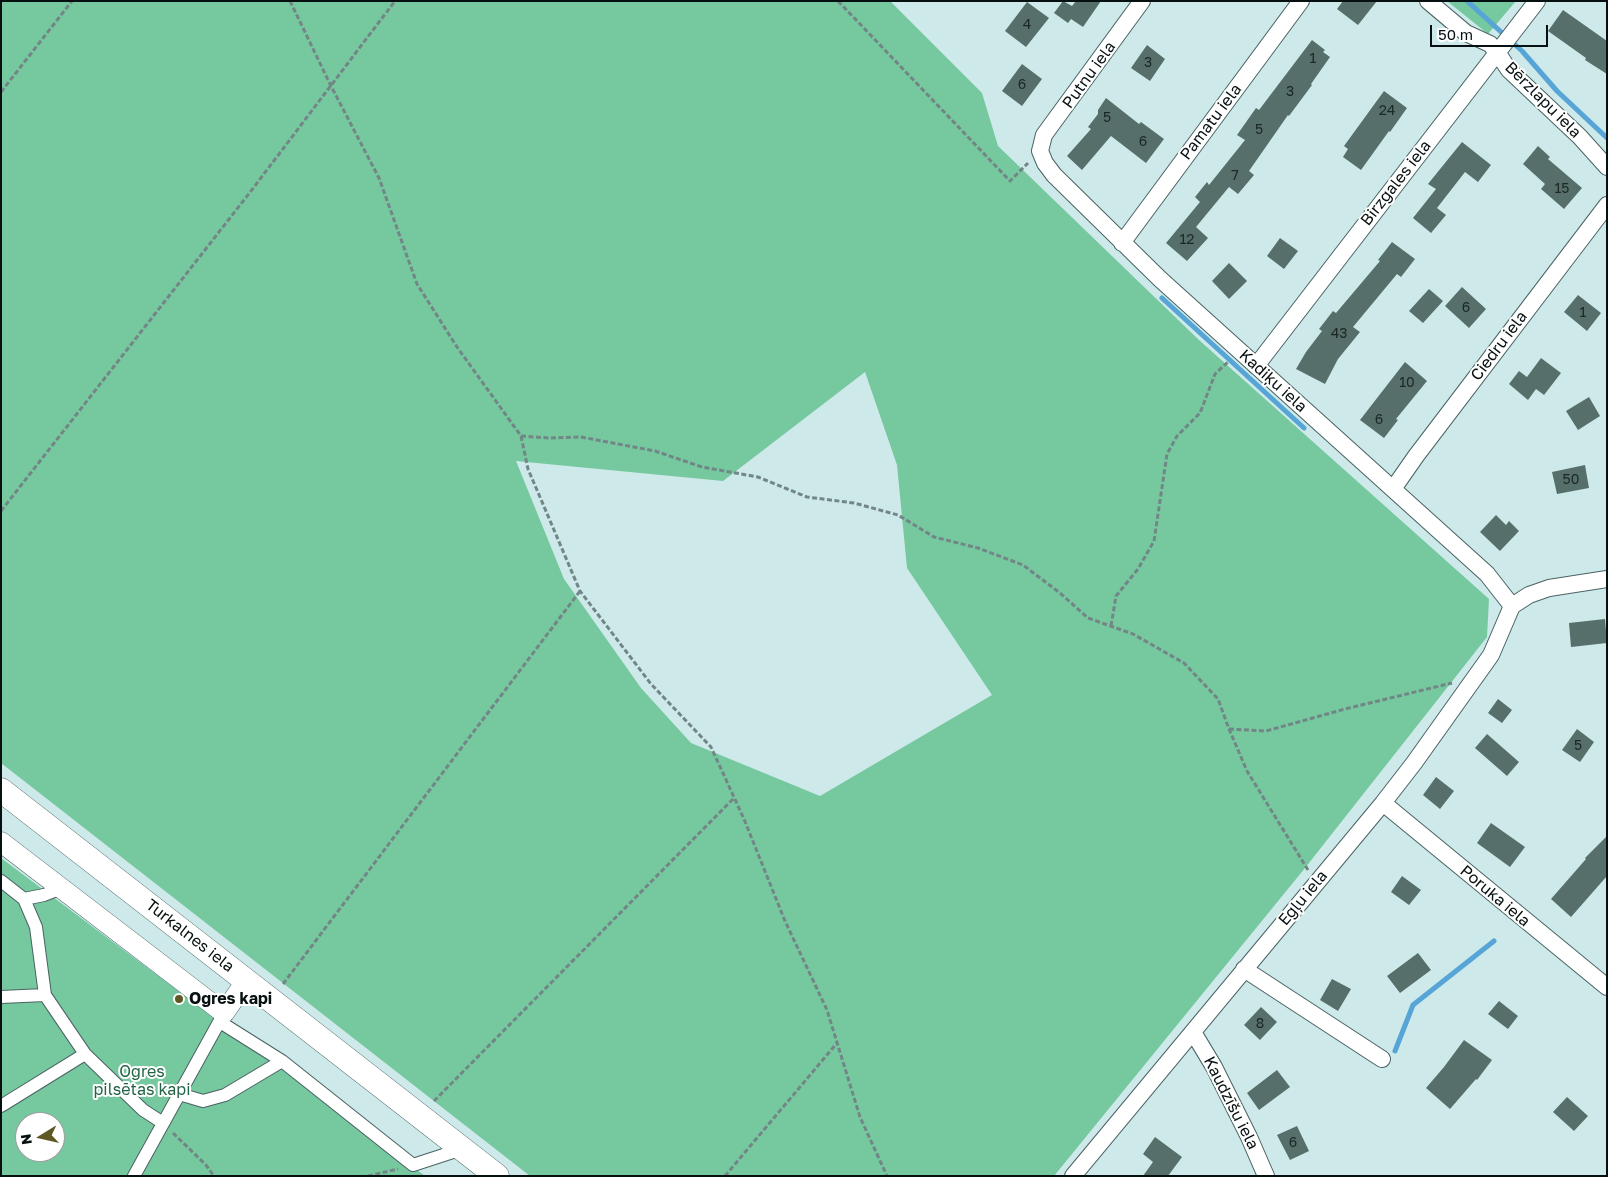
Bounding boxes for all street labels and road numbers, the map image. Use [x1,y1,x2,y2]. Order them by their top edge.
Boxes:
street label: Putnu iela [1058,38,1120,112]
street label: Bērzlapu iela [1501,58,1585,142]
street label: Pamatu iela [1176,80,1246,164]
street label: Birzgales iela [1357,137,1435,229]
street label: Ciedru iela [1467,308,1531,384]
street label: Kadiķu iela [1235,346,1311,416]
street label: Poruka iela [1456,861,1534,931]
street label: Egļu iela [1274,867,1332,929]
street label: Turkalnes iela [142,896,238,976]
street label: Kaudzīšu iela [1199,1053,1263,1153]

